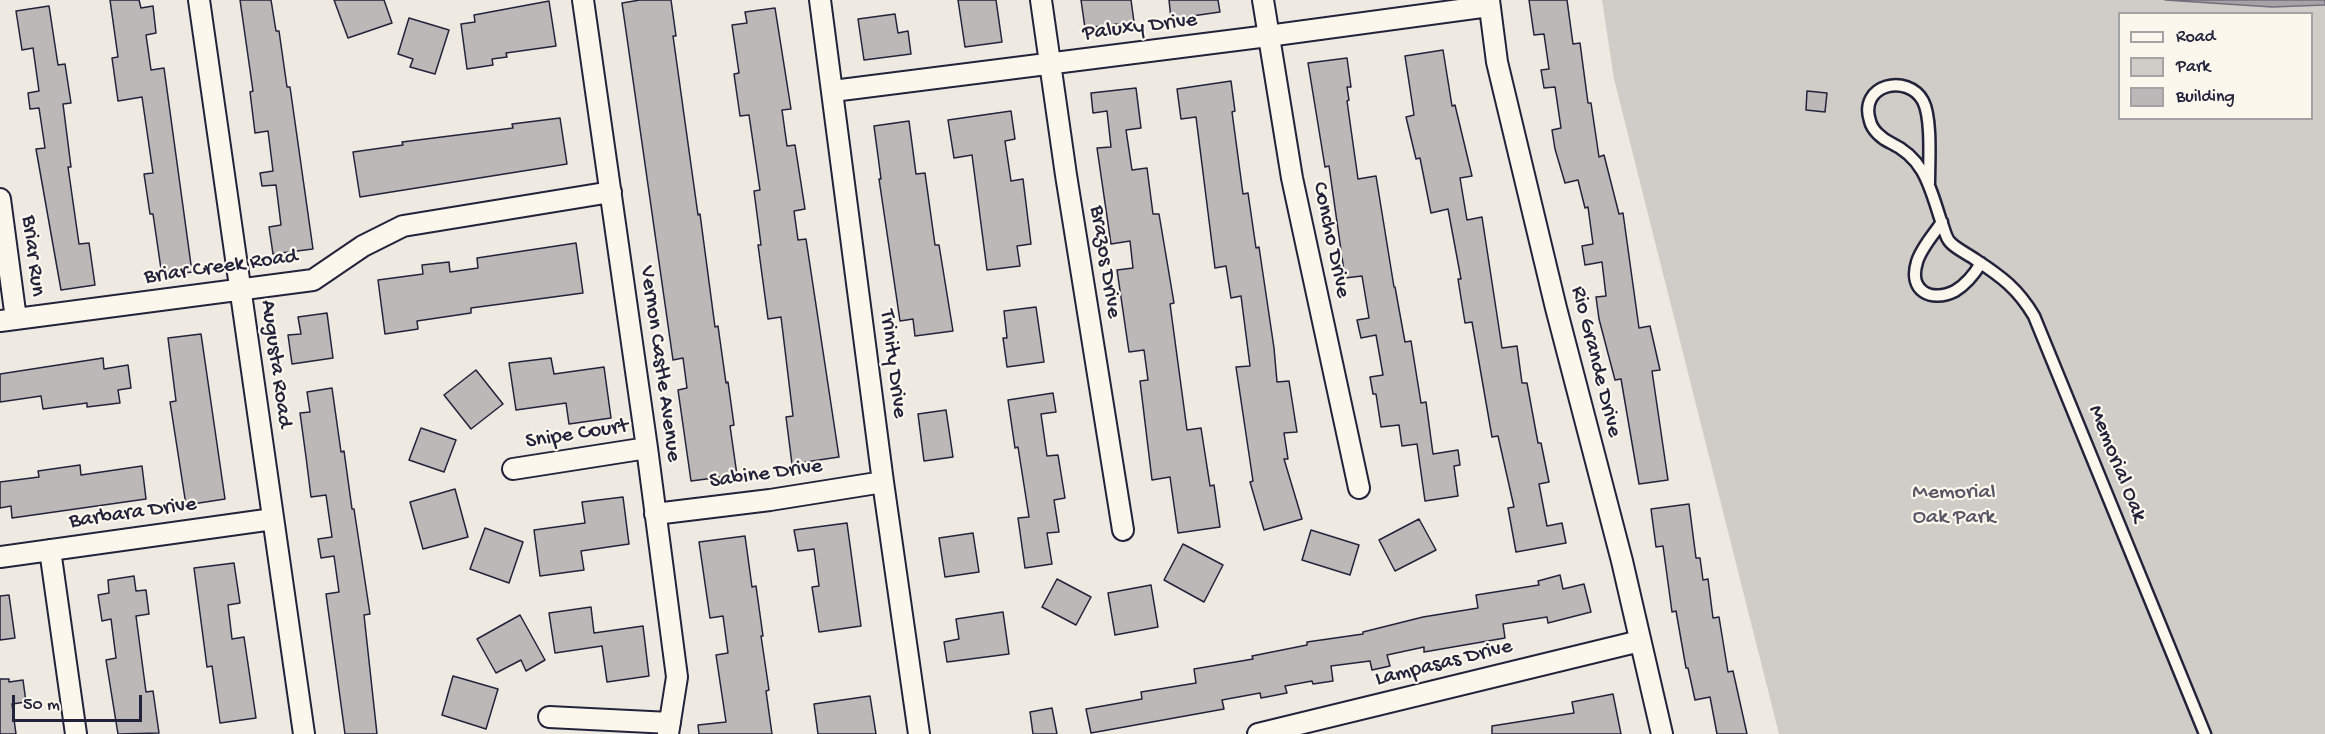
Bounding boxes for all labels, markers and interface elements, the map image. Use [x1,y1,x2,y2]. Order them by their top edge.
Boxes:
street label: Paluxy Drive [1081,8,1199,48]
legend [2118,12,2313,120]
text: Road [2176,27,2215,48]
text: Park [2176,57,2210,78]
text: Building [2176,87,2235,108]
street label: Concho Drive [1305,180,1355,300]
street label: Brazos Drive [1082,204,1126,320]
street label: Briar Run [14,214,50,298]
street label: Briar Creek Road [143,244,299,292]
street label: Vernon Castle Avenue [632,264,686,464]
street label: Rio Grande Drive [1563,284,1627,440]
street label: Augusta Road [253,298,297,430]
street label: Trinity Drive [872,308,912,420]
street label: Memorial Oak [2081,402,2151,526]
street label: Snipe Court [524,414,630,456]
street label: Sabine Drive [708,454,824,496]
park label: Memorial Oak Park [1912,481,1996,532]
street label: Barbara Drive [68,492,198,536]
street label: Lampasas Drive [1373,634,1515,694]
scale bar [15,683,146,721]
text: 50 m [23,695,60,716]

